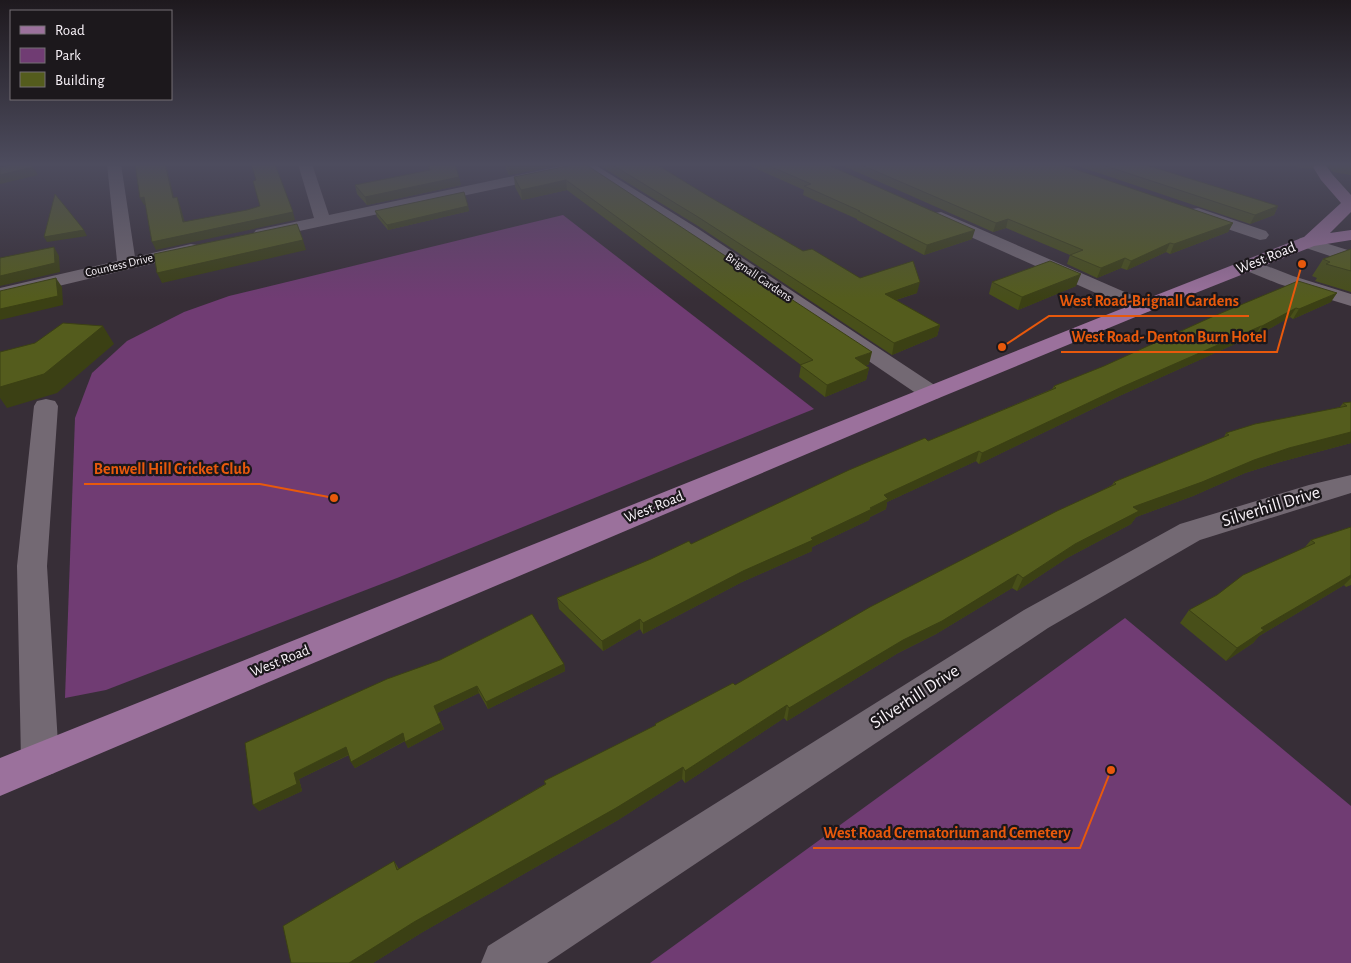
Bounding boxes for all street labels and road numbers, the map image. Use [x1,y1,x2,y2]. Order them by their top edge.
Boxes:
street label: West Road [1234,239,1298,277]
street label: Brignall Gardens [724,250,794,304]
street label: Countess Drive [84,251,154,279]
street label: Silverhill Drive [1220,484,1322,530]
street label: West Road [622,488,686,526]
street label: West Road [248,642,312,680]
street label: Silverhill Drive [867,662,963,732]

